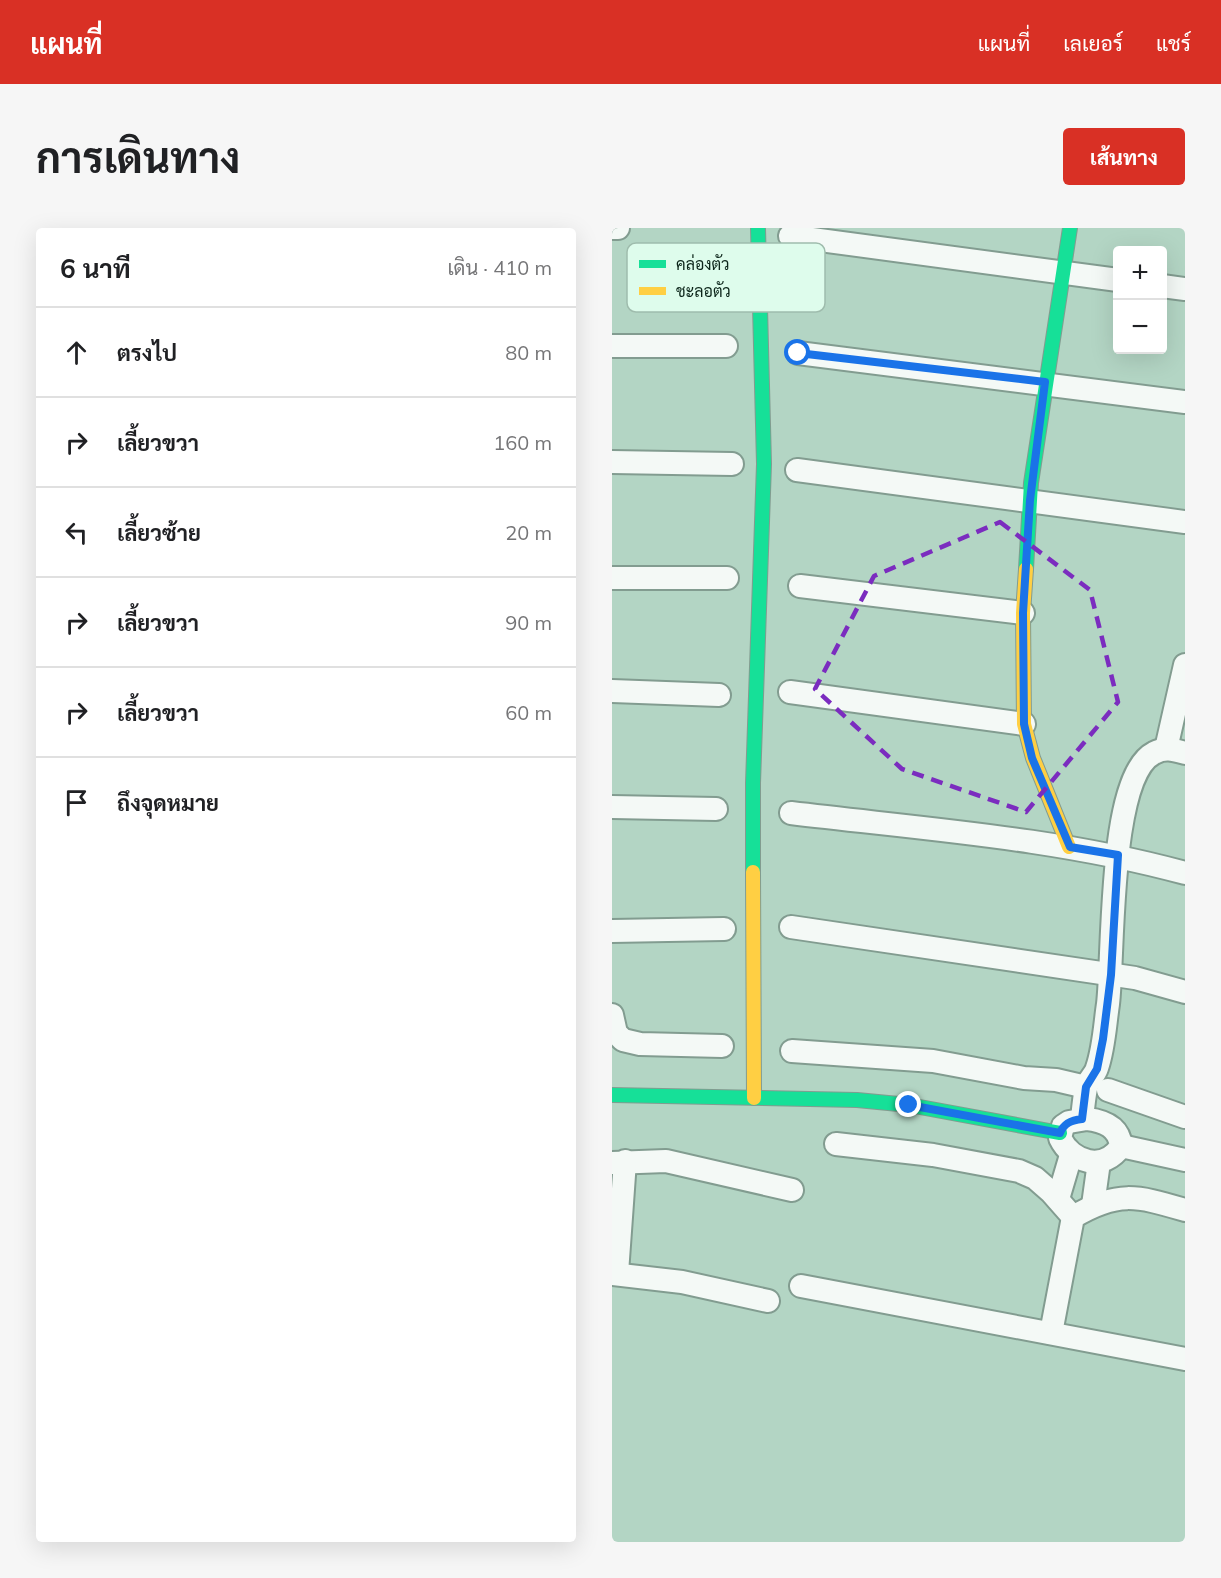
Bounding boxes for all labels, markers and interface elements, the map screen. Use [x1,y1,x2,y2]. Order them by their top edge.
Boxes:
text: แผนที่ [30,26,103,61]
text: แผนที่ [978,30,1030,56]
text: เลเยอร์ [1063,30,1123,56]
text: แชร์ [1156,30,1191,56]
button: เส้นทาง [1063,128,1185,185]
text: การเดินทาง [36,131,240,184]
legend [627,243,825,312]
map controls [1113,246,1167,354]
button: + [1113,246,1167,300]
text: 6 นาที [60,252,131,285]
text: คล่องตัว [676,254,730,274]
text: เดิน · 410 m [447,255,552,280]
text: ชะลอตัว [676,281,731,301]
button: − [1113,300,1167,354]
icon: ahead [60,336,93,369]
text: ตรงไป [117,339,177,367]
route start [784,339,810,365]
text: 80 m [505,340,552,365]
icon: right [60,426,93,459]
text: เลี้ยวขวา [117,429,199,457]
text: 160 m [493,430,552,455]
icon: left [60,516,93,549]
text: เลี้ยวซ้าย [117,519,201,547]
text: 20 m [505,520,552,545]
icon: right [60,606,93,639]
text: เลี้ยวขวา [117,609,199,637]
text: 90 m [505,610,552,635]
icon: right [60,696,93,729]
text: เลี้ยวขวา [117,699,199,727]
text: 60 m [505,700,552,725]
icon: arrive [60,786,93,819]
text: ถึงจุดหมาย [117,789,219,817]
route end [895,1091,921,1117]

